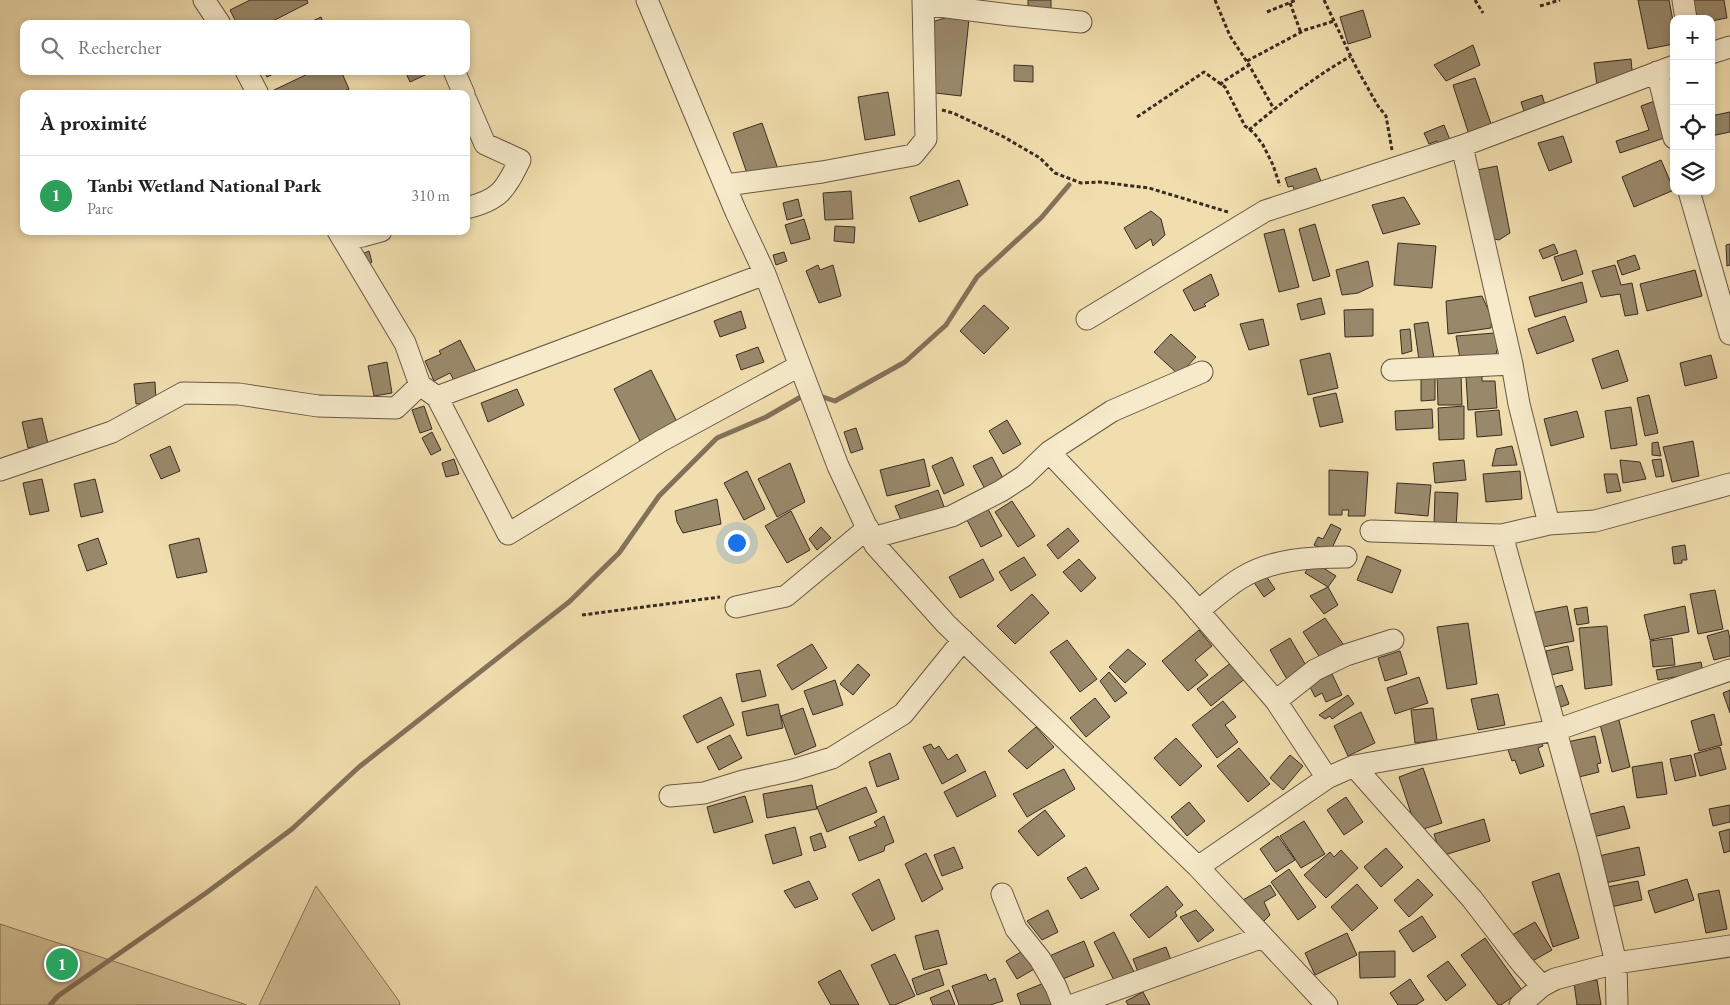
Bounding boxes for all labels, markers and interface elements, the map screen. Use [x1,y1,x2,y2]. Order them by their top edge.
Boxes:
map controls [1670,15,1715,195]
button: + [1670,15,1715,60]
search box [20,20,470,75]
icon: search [38,34,66,62]
text: Rechercher [78,35,161,60]
button: − [1670,60,1715,105]
button: locate [1670,105,1715,150]
text: À proximité [40,109,147,136]
button: layers [1670,150,1715,195]
text: Tanbi Wetland National Park [87,173,321,198]
text: 1 [52,185,60,206]
text: 310 m [411,185,450,206]
text: Parc [87,198,113,219]
your location [724,530,750,556]
pin: 1 [46,945,78,983]

